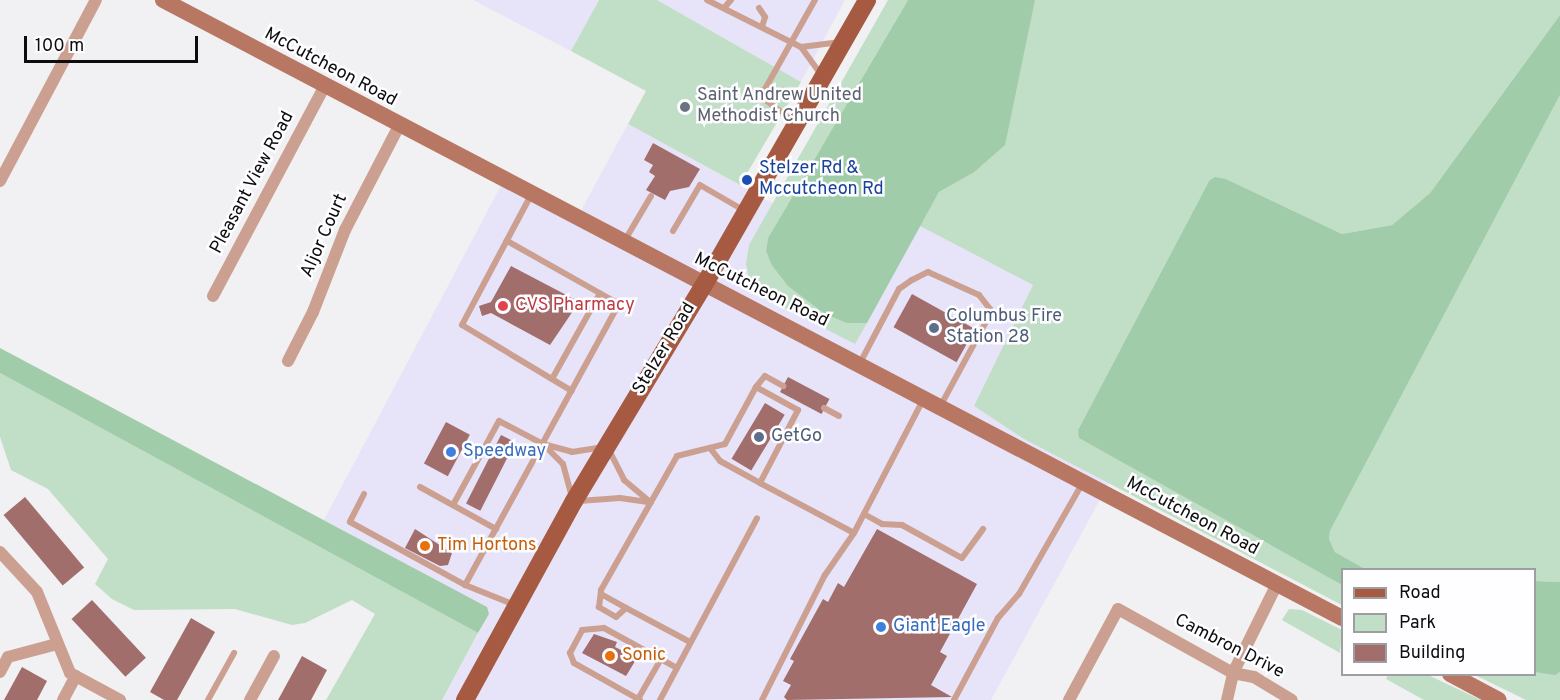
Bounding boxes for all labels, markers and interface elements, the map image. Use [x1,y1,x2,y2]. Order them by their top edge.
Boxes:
scale bar [27,24,201,62]
street label: McCutcheon Road [260,24,400,112]
text: 100 m [35,35,84,58]
place label: Saint Andrew United Methodist Church [697,86,862,128]
marker: Saint Andrew United Methodist Church [678,100,692,114]
street label: Pleasant View Road [206,108,300,258]
place label: Stelzer Rd & Mccutcheon Rd [759,159,884,201]
marker: Stelzer Rd & Mccutcheon Rd [740,173,754,187]
street label: Aljor Court [297,191,353,281]
street label: McCutcheon Road [690,249,832,333]
place label: CVS Pharmacy [515,295,635,317]
marker: CVS Pharmacy [496,299,510,313]
street label: Stelzer Road [629,299,701,399]
place label: Columbus Fire Station 28 [946,307,1062,350]
marker: Columbus Fire Station 28 [927,321,941,335]
place label: GetGo [771,426,822,448]
marker: GetGo [752,430,766,444]
place label: Speedway [463,441,546,463]
marker: Speedway [444,445,458,459]
street label: McCutcheon Road [1122,473,1262,561]
place label: Tim Hortons [437,535,537,557]
marker: Tim Hortons [418,539,432,553]
legend [1341,568,1536,676]
text: Road [1399,582,1441,605]
street label: Cambron Drive [1171,610,1287,684]
text: Park [1399,612,1436,635]
place label: Giant Eagle [893,616,986,638]
marker: Giant Eagle [874,620,888,634]
text: Building [1399,642,1465,665]
place label: Sonic [622,645,666,667]
marker: Sonic [603,649,617,663]

